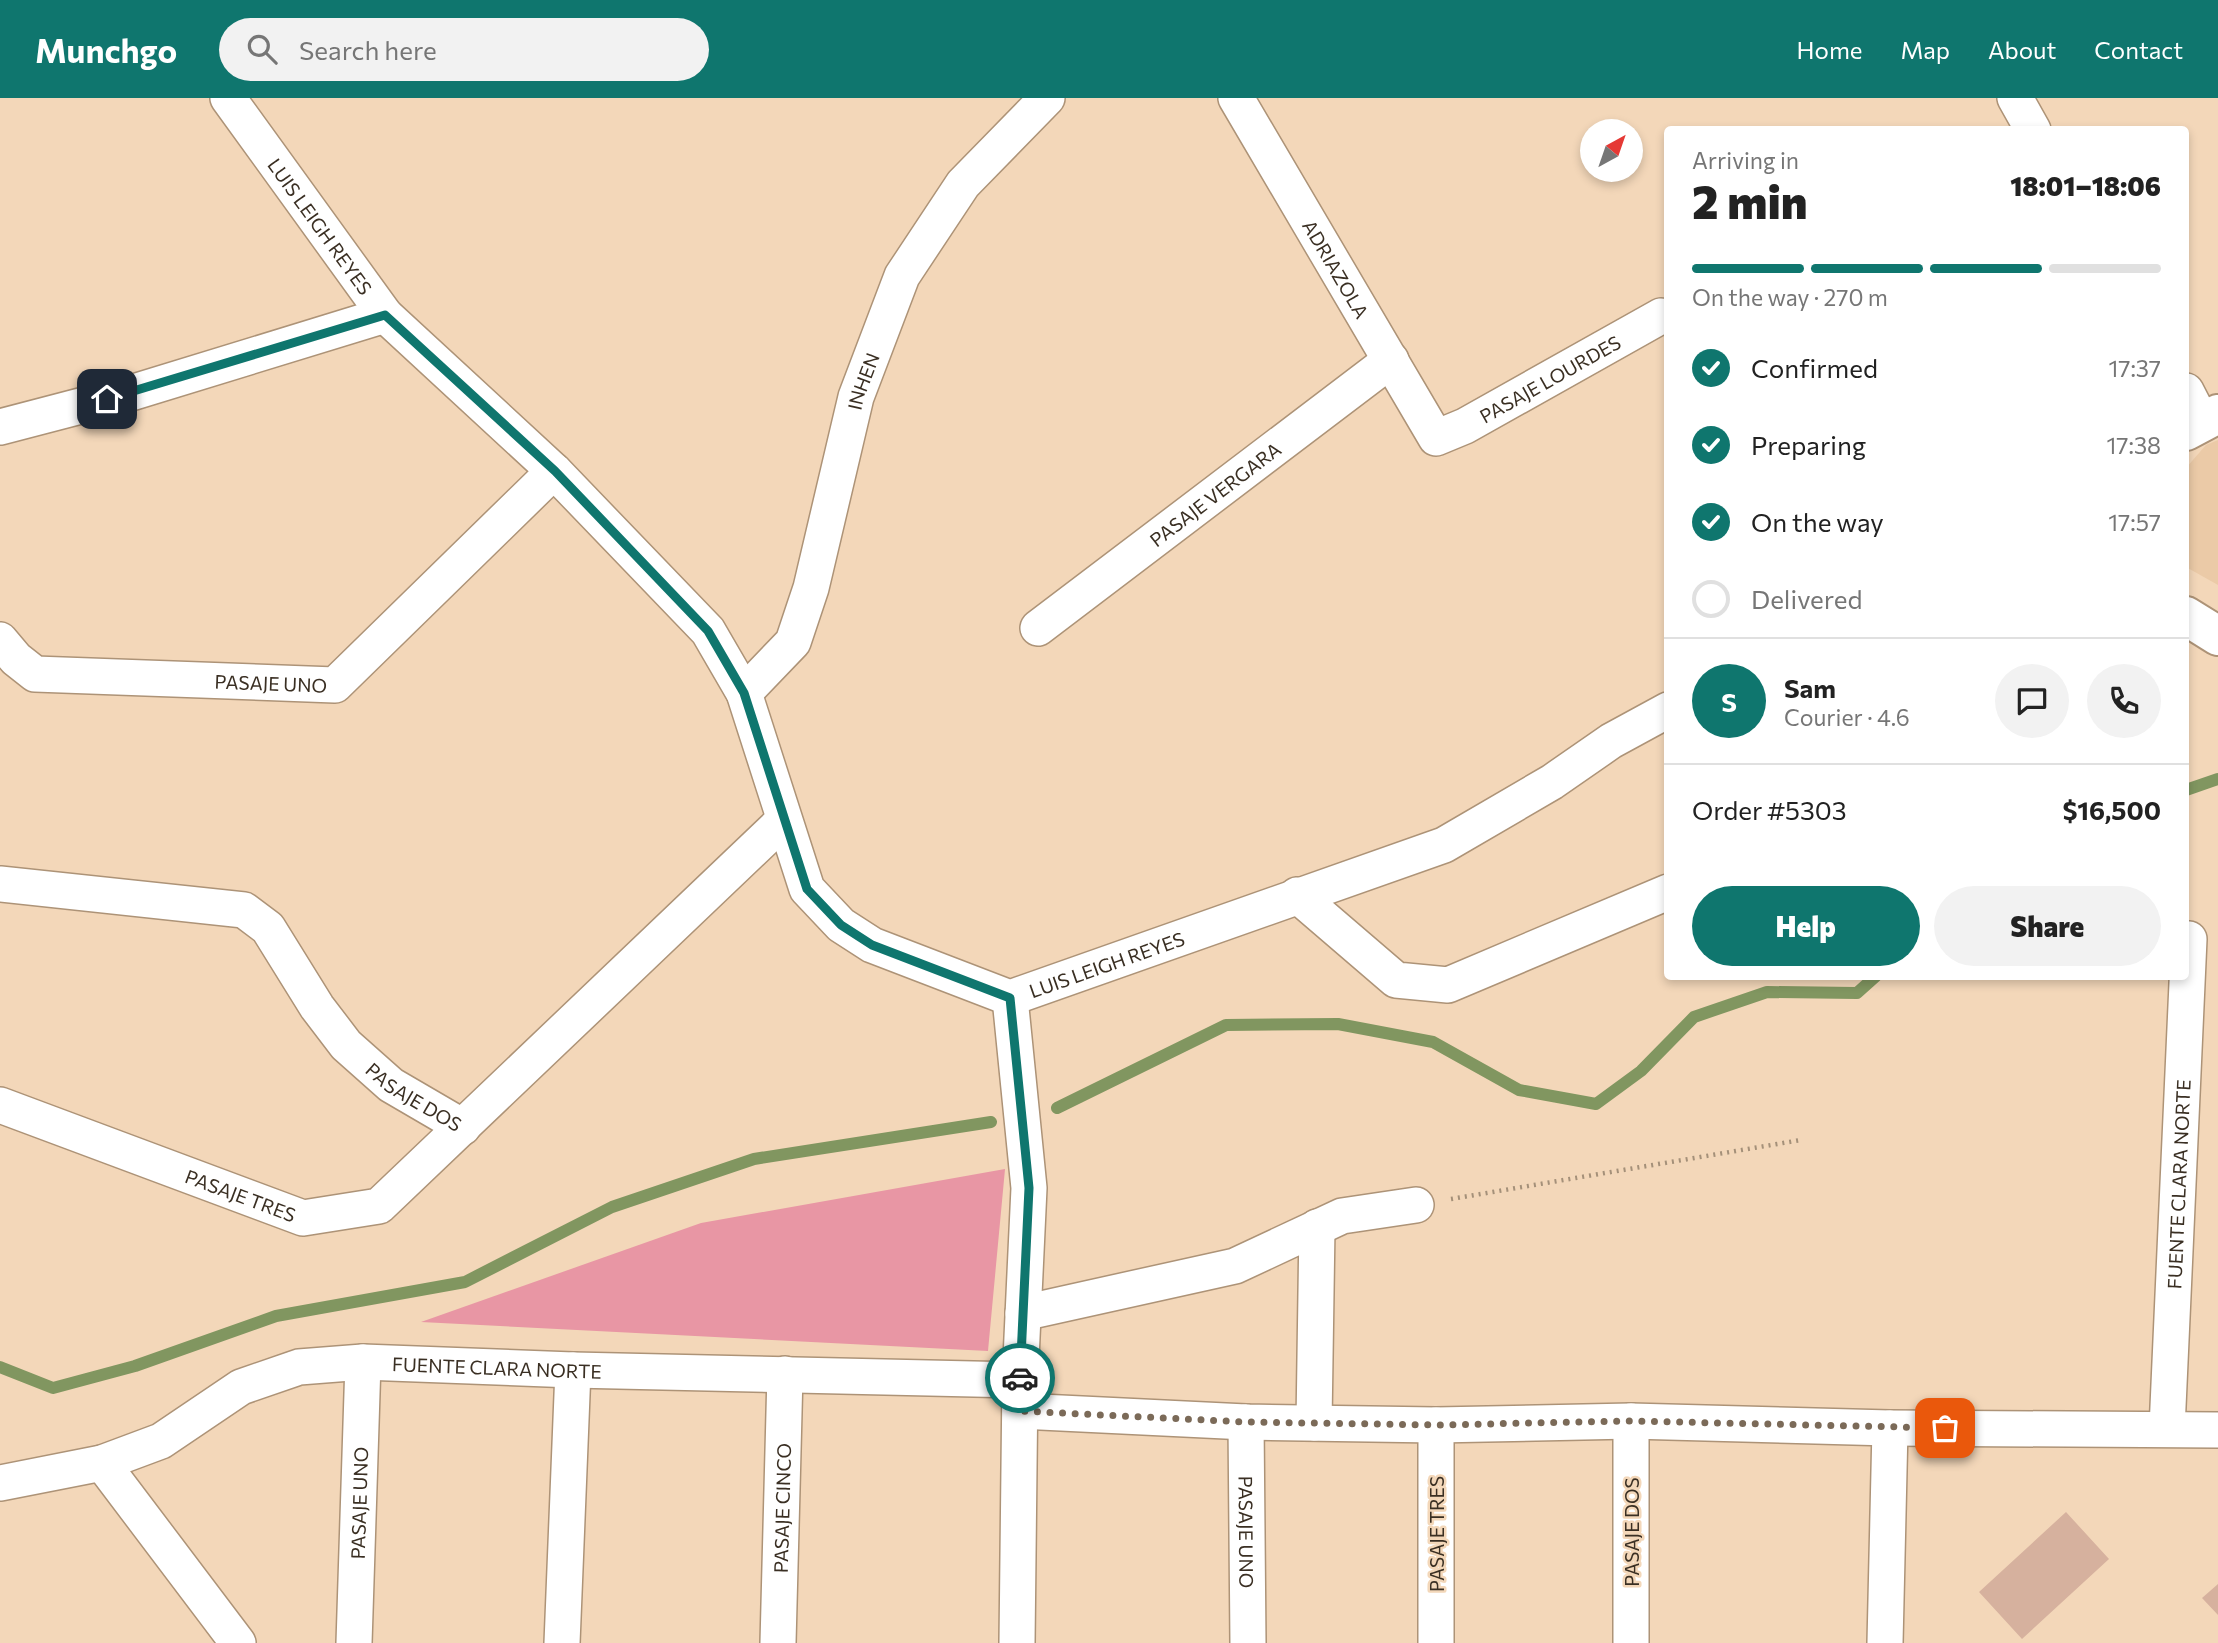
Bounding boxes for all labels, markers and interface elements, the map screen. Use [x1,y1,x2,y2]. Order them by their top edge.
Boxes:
search box [219,18,709,81]
text: Munchgo [35,29,177,70]
icon: search [243,30,281,68]
text: Search here [299,34,437,65]
text: Home [1797,35,1863,64]
text: Map [1901,35,1950,64]
text: About [1988,35,2056,64]
text: Contact [2094,35,2183,64]
north arrow [1580,119,1643,182]
map controls [1580,119,1643,182]
text: Arriving in [1692,146,1799,174]
street label: LUIS LEIGH REYES [264,153,378,299]
text: 18:01–18:06 [2010,170,2161,201]
text: 2 min [1692,172,1808,228]
street label: ADRIAZOLA [1299,215,1374,322]
text: On the way · 270 m [1692,283,1888,311]
street label: PASAJE LOURDES [1475,330,1624,427]
street label: INHEN [842,349,883,412]
icon: check [1692,349,1730,387]
text: Confirmed [1751,352,1878,383]
text: 17:37 [2108,354,2161,382]
pin [77,369,137,429]
icon: home [88,380,126,418]
icon: check [1692,426,1730,464]
text: Preparing [1751,429,1866,460]
text: 17:38 [2107,431,2161,459]
street label: PASAJE VERGARA [1145,437,1285,551]
icon: check [1692,503,1730,541]
text: On the way [1751,506,1884,537]
text: 17:57 [2108,508,2161,536]
text: Delivered [1751,583,1862,614]
button: chat [1995,664,2069,738]
button: phone [2087,664,2161,738]
street label: PASAJE UNO [214,669,327,696]
text: Sam [1784,672,1836,703]
text: S [1721,686,1737,717]
text: Courier · 4.6 [1784,703,1910,731]
text: Order #5303 [1692,794,1847,825]
text: $16,500 [2062,794,2161,825]
button: Help [1692,886,1920,966]
button: Share [1934,886,2161,966]
street label: LUIS LEIGH REYES [1026,926,1187,1002]
street label: PASAJE DOS [362,1057,466,1135]
street label: FUENTE CLARA NORTE [2162,1079,2194,1290]
street label: PASAJE TRES [182,1164,299,1226]
courier [985,1343,1055,1413]
street label: FUENTE CLARA NORTE [392,1352,602,1382]
icon: car [1001,1359,1039,1397]
pin [1915,1398,1975,1458]
icon: bag [1926,1409,1964,1447]
street label: PASAJE CINCO [768,1443,795,1573]
street label: PASAJE UNO [345,1446,372,1560]
street label: PASAJE UNO [1235,1476,1259,1588]
street label: PASAJE TRES [1425,1476,1448,1592]
street label: PASAJE DOS [1620,1477,1643,1587]

